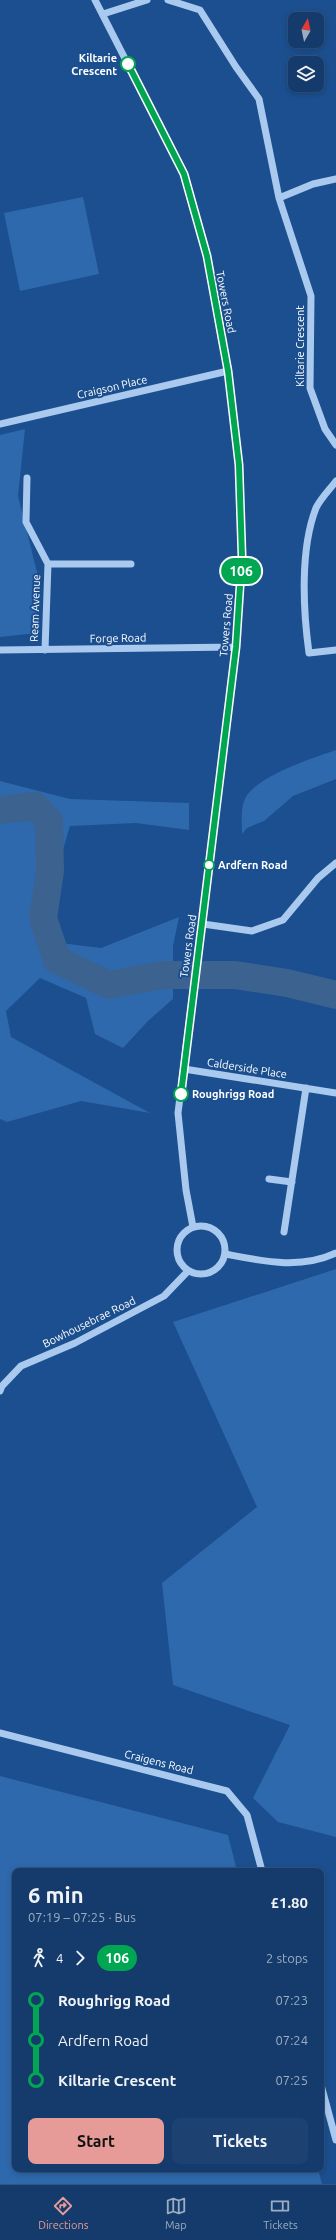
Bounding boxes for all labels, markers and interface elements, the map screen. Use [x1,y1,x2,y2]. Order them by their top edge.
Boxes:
north arrow [288,12,324,48]
map controls [288,12,324,92]
place label: Kiltarie Crescent [71,52,117,77]
marker: Kiltarie Crescent [120,56,136,72]
button: layers [288,56,324,92]
street label: Towers Road [214,270,238,334]
street label: Kiltarie Crescent [294,305,306,387]
street label: Craigson Place [76,373,148,401]
line badge: 106 [218,558,264,584]
text: 106 [229,563,253,579]
street label: Ream Avenue [28,574,42,642]
street label: Towers Road [217,593,235,657]
street label: Forge Road [90,632,146,644]
marker: Ardfern Road [203,859,215,871]
place label: Ardfern Road [218,859,287,871]
street label: Towers Road [178,914,198,978]
street label: Calderside Place [206,1056,288,1080]
marker: Roughrigg Road [173,1086,189,1102]
place label: Roughrigg Road [192,1088,274,1100]
street label: Bowhousebrae Road [41,1294,137,1350]
street label: Craigens Road [123,1748,195,1776]
text: 6 min [28,1882,84,1907]
text: £1.80 [270,1894,308,1911]
text: 07:19 – 07:25 · Bus [28,1910,136,1924]
icon: walk [28,1947,50,1969]
icon: forward [69,1947,91,1969]
text: 106 [105,1950,129,1966]
text: 4 [56,1951,63,1965]
text: 2 stops [266,1951,308,1965]
text: Roughrigg Road [58,1992,170,2009]
text: 07:23 [275,1993,308,2007]
text: Ardfern Road [58,2032,148,2049]
text: 07:24 [275,2033,308,2047]
text: Kiltarie Crescent [58,2072,176,2089]
text: 07:25 [275,2073,308,2087]
button: Start [28,2118,164,2164]
button: Tickets [172,2118,308,2164]
tab: Directions [38,2195,88,2231]
tab: Map [165,2195,187,2231]
tab: Tickets [263,2195,298,2231]

